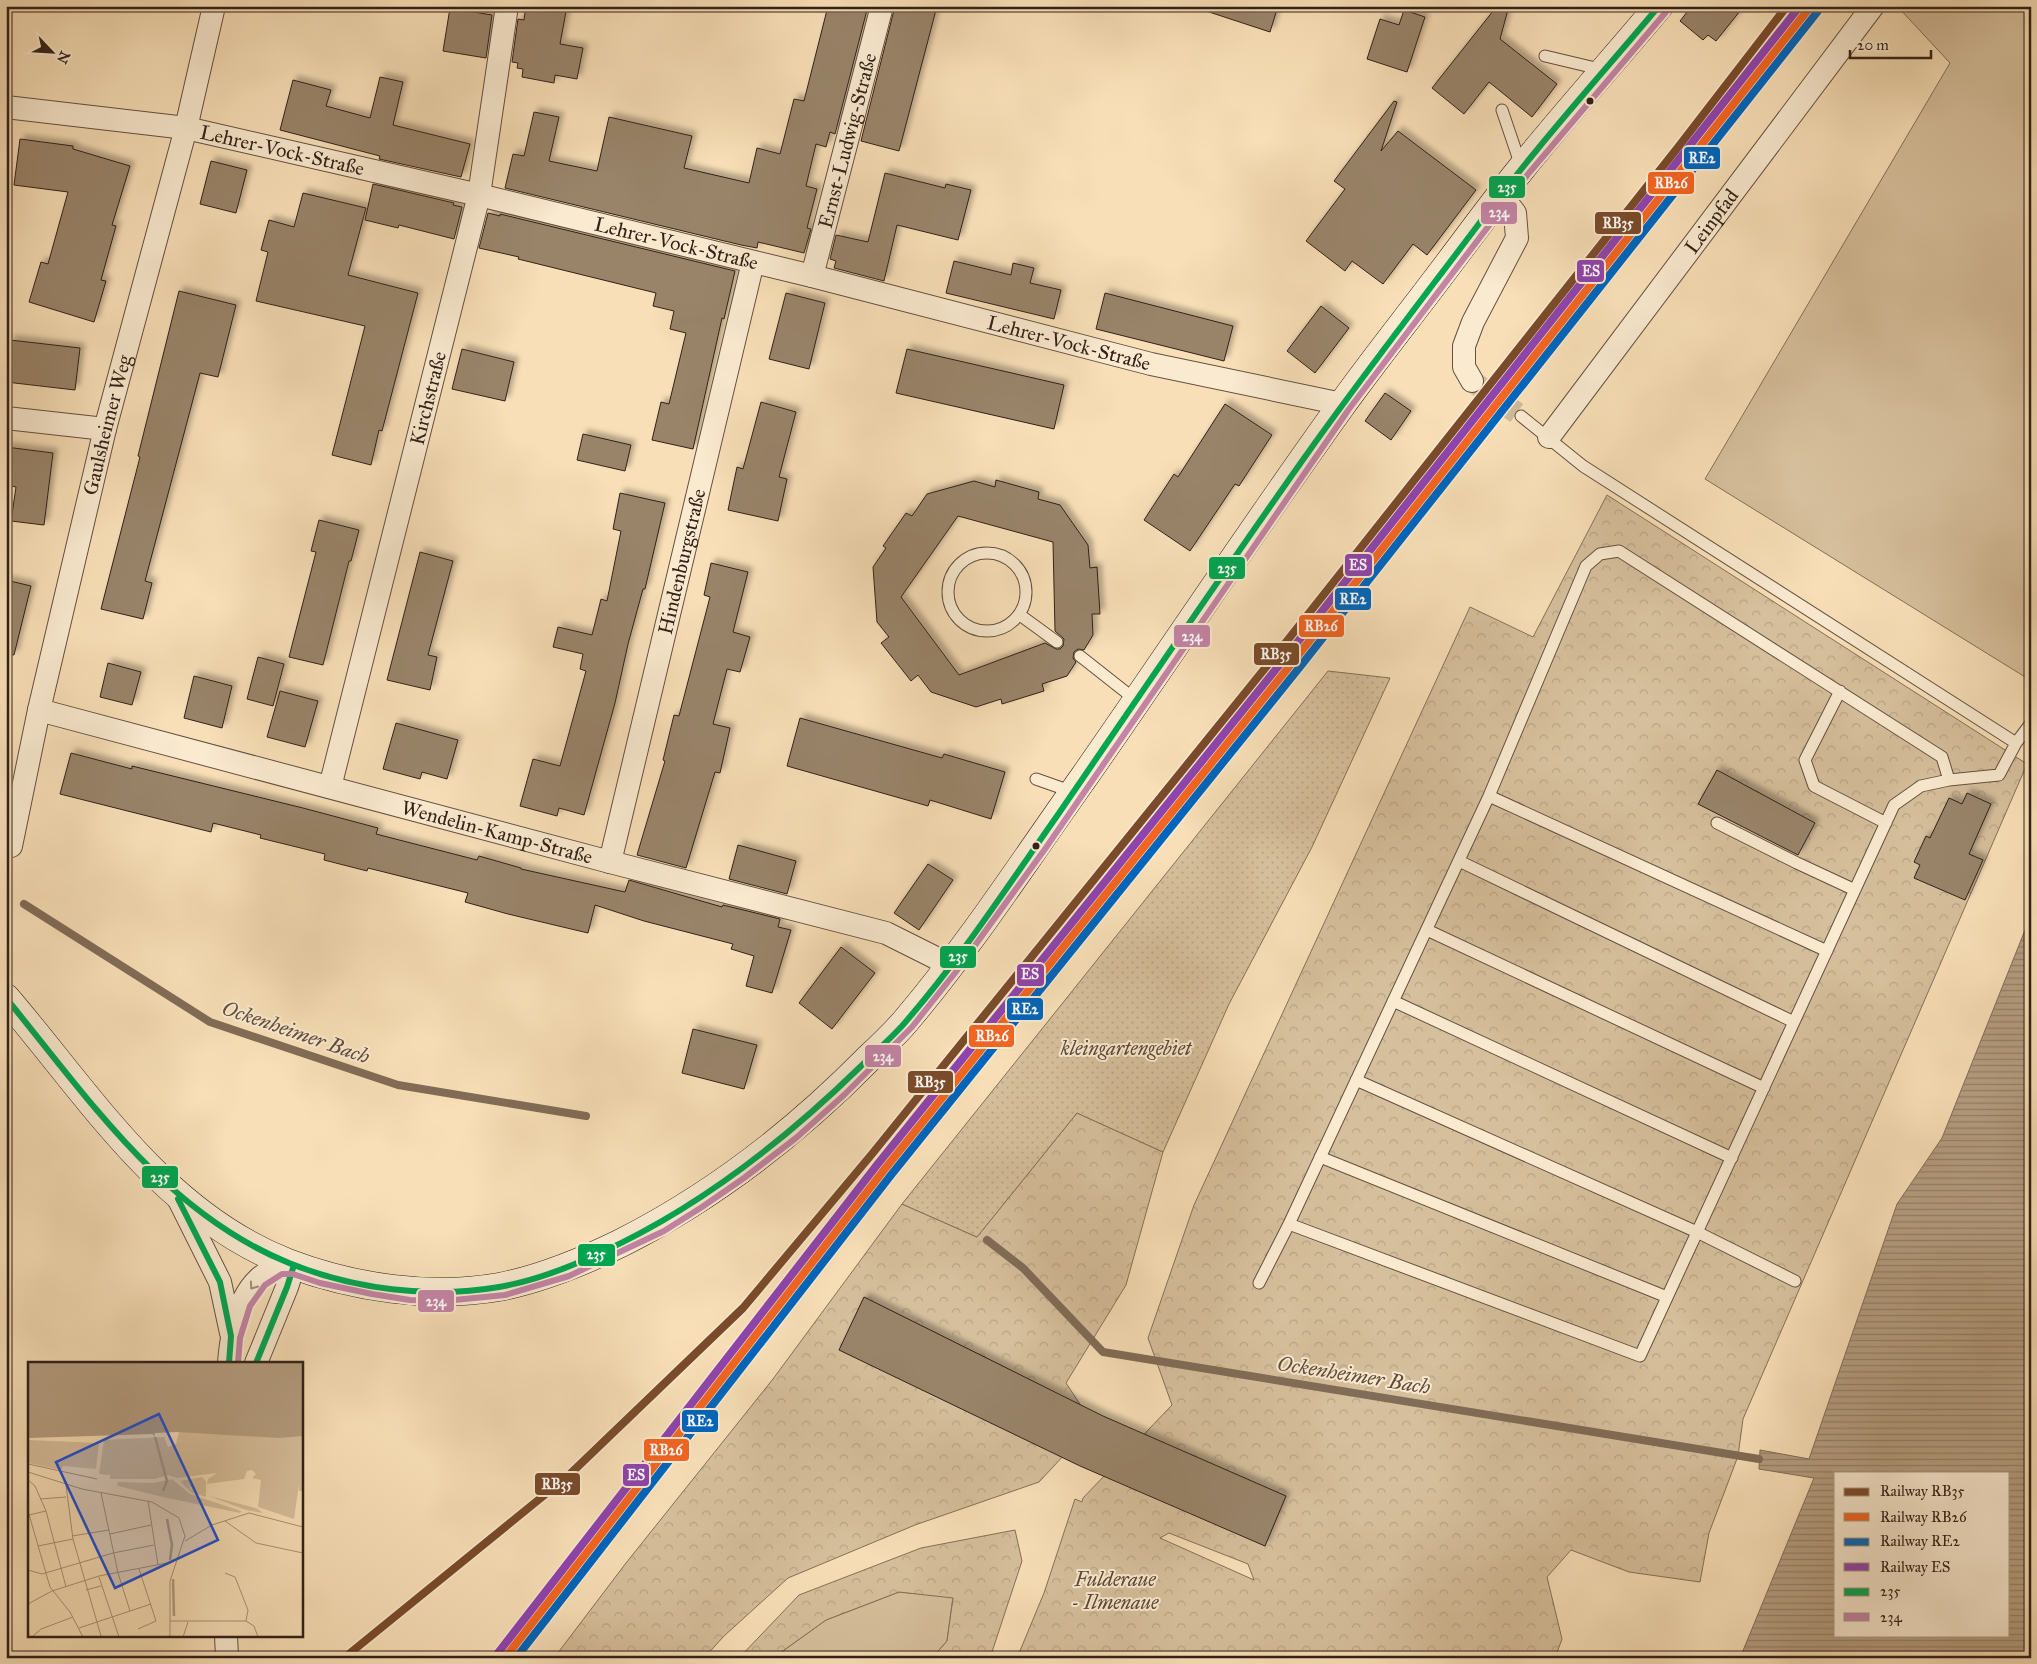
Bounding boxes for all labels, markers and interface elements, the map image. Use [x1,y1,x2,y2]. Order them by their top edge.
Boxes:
north arrow [28,28,78,78]
scale bar [1850,28,1931,60]
text: 20 m [1857,36,1889,54]
text: N [53,48,74,66]
street label: Ernst-Ludwig-Straße [813,50,881,231]
unlabelled marker [1585,96,1595,106]
street label: Lehrer-Vock-Straße [198,120,367,180]
line badge: RE2 [1683,146,1721,170]
text: RE2 [1689,150,1716,167]
line badge: RB26 [1647,171,1695,195]
line badge: 235 [1488,175,1526,199]
text: RB26 [1654,175,1688,192]
text: 235 [1497,179,1517,197]
street label: Leinpfad [1679,184,1743,258]
line badge: 234 [1480,201,1518,225]
text: 234 [1489,204,1510,222]
line badge: RB35 [1594,211,1642,235]
street label: Lehrer-Vock-Straße [592,212,761,274]
text: RB35 [1602,215,1634,233]
line badge: ES [1576,259,1605,283]
text: ES [1582,263,1600,280]
street label: Lehrer-Vock-Straße [985,310,1153,375]
street label: Kirchstraße [405,349,451,447]
street label: Gaulsheimer Weg [78,351,138,498]
street label: Hindenburgstraße [653,486,711,637]
line badge: ES [1344,553,1373,577]
line badge: 235 [1208,556,1246,580]
text: ES [1349,557,1367,574]
text: 235 [1217,560,1237,578]
line badge: RE2 [1334,587,1372,611]
text: RE2 [1340,591,1367,608]
line badge: RB26 [1298,614,1345,638]
text: RB26 [1304,618,1338,635]
line badge: 234 [1173,624,1211,648]
text: 234 [1182,628,1203,646]
line badge: RB35 [1253,642,1300,666]
text: RB35 [1260,646,1292,664]
street label: Wendelin-Kamp-Straße [399,795,595,869]
unlabelled marker [1031,841,1041,851]
line badge: 235 [939,945,977,969]
text: 235 [948,948,968,966]
line badge: ES [1016,963,1045,987]
text: ES [1021,966,1039,983]
water label: Ockenheimer Bach [219,995,373,1069]
line badge: RE2 [1006,997,1044,1021]
text: RE2 [1012,1001,1039,1018]
line badge: RB26 [968,1024,1015,1048]
text: RB26 [975,1028,1009,1045]
park label: kleingartengebiet [1060,1036,1193,1060]
line badge: 234 [864,1044,902,1068]
text: 234 [873,1048,894,1066]
line badge: RB35 [907,1070,954,1094]
text: RB35 [914,1074,946,1092]
line badge: 235 [141,1165,179,1189]
text: 235 [150,1169,170,1187]
line badge: 235 [577,1243,616,1267]
text: 235 [586,1246,606,1264]
one-way arrow [250,1280,259,1290]
line badge: 234 [417,1289,455,1313]
text: 234 [426,1293,447,1311]
water label: Ockenheimer Bach [1276,1350,1432,1400]
inset map [28,1362,302,1636]
line badge: RE2 [681,1409,719,1433]
text: RE2 [687,1413,714,1430]
line badge: RB26 [643,1438,690,1462]
text: RB26 [649,1442,683,1459]
line badge: ES [622,1463,650,1487]
text: ES [627,1467,645,1484]
line badge: RB35 [534,1472,581,1496]
legend [1834,1472,2010,1636]
text: RB35 [541,1476,573,1494]
text: Railway RB35 [1880,1482,1965,1500]
text: Railway RB26 [1880,1508,1968,1526]
text: Railway RE2 [1880,1532,1960,1550]
text: Railway ES [1880,1558,1950,1576]
park label: Fulderaue - Ilmenaue [1072,1567,1159,1614]
text: 235 [1880,1582,1900,1600]
text: 234 [1880,1608,1902,1626]

